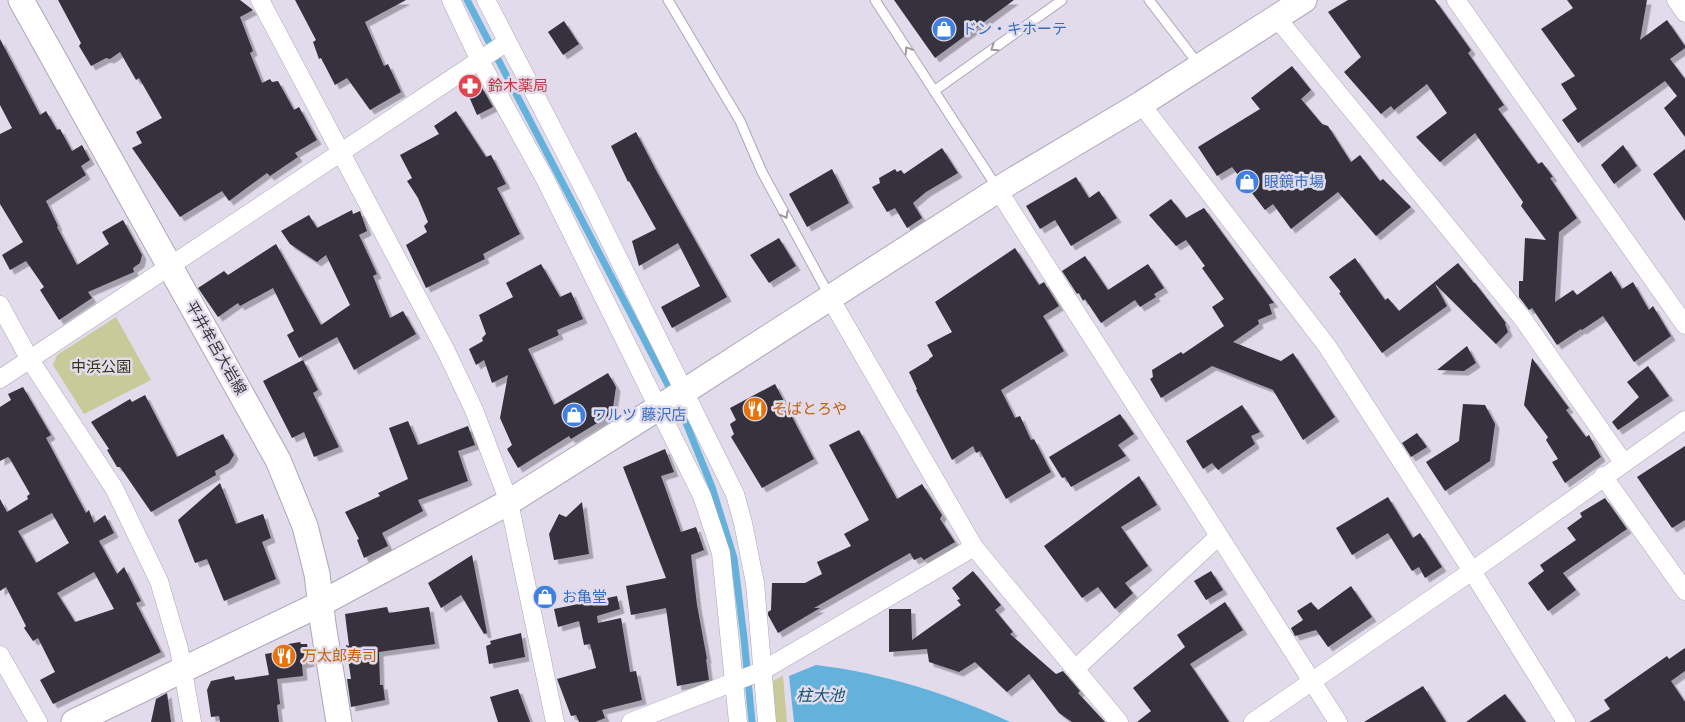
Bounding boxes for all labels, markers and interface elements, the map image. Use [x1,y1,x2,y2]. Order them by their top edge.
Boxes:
shop icon: ドン・キホーテ [931,16,957,42]
place label: ドン・キホーテ [962,19,1067,38]
one-way arrow [990,42,1000,51]
one-way arrow [904,46,914,55]
pharmacy icon: 鈴木薬局 [457,73,483,99]
place label: 鈴木薬局 [488,76,548,95]
shop icon: 眼鏡市場 [1234,169,1260,195]
place label: 眼鏡市場 [1264,172,1324,191]
one-way arrow [779,210,789,219]
street label: 平井牟呂大岩線 [182,298,251,398]
park label: 中浜公園 [71,357,131,376]
restaurant icon: そばとろや [742,396,768,422]
place label: そばとろや [772,399,847,418]
shop icon: ワルツ 藤沢店 [561,402,587,428]
place label: ワルツ 藤沢店 [592,405,686,424]
shop icon: お亀堂 [532,584,558,610]
place label: お亀堂 [562,587,607,606]
restaurant icon: 万太郎寿司 [271,643,297,669]
place label: 万太郎寿司 [302,646,377,665]
water label: 柱大池 [796,685,846,705]

